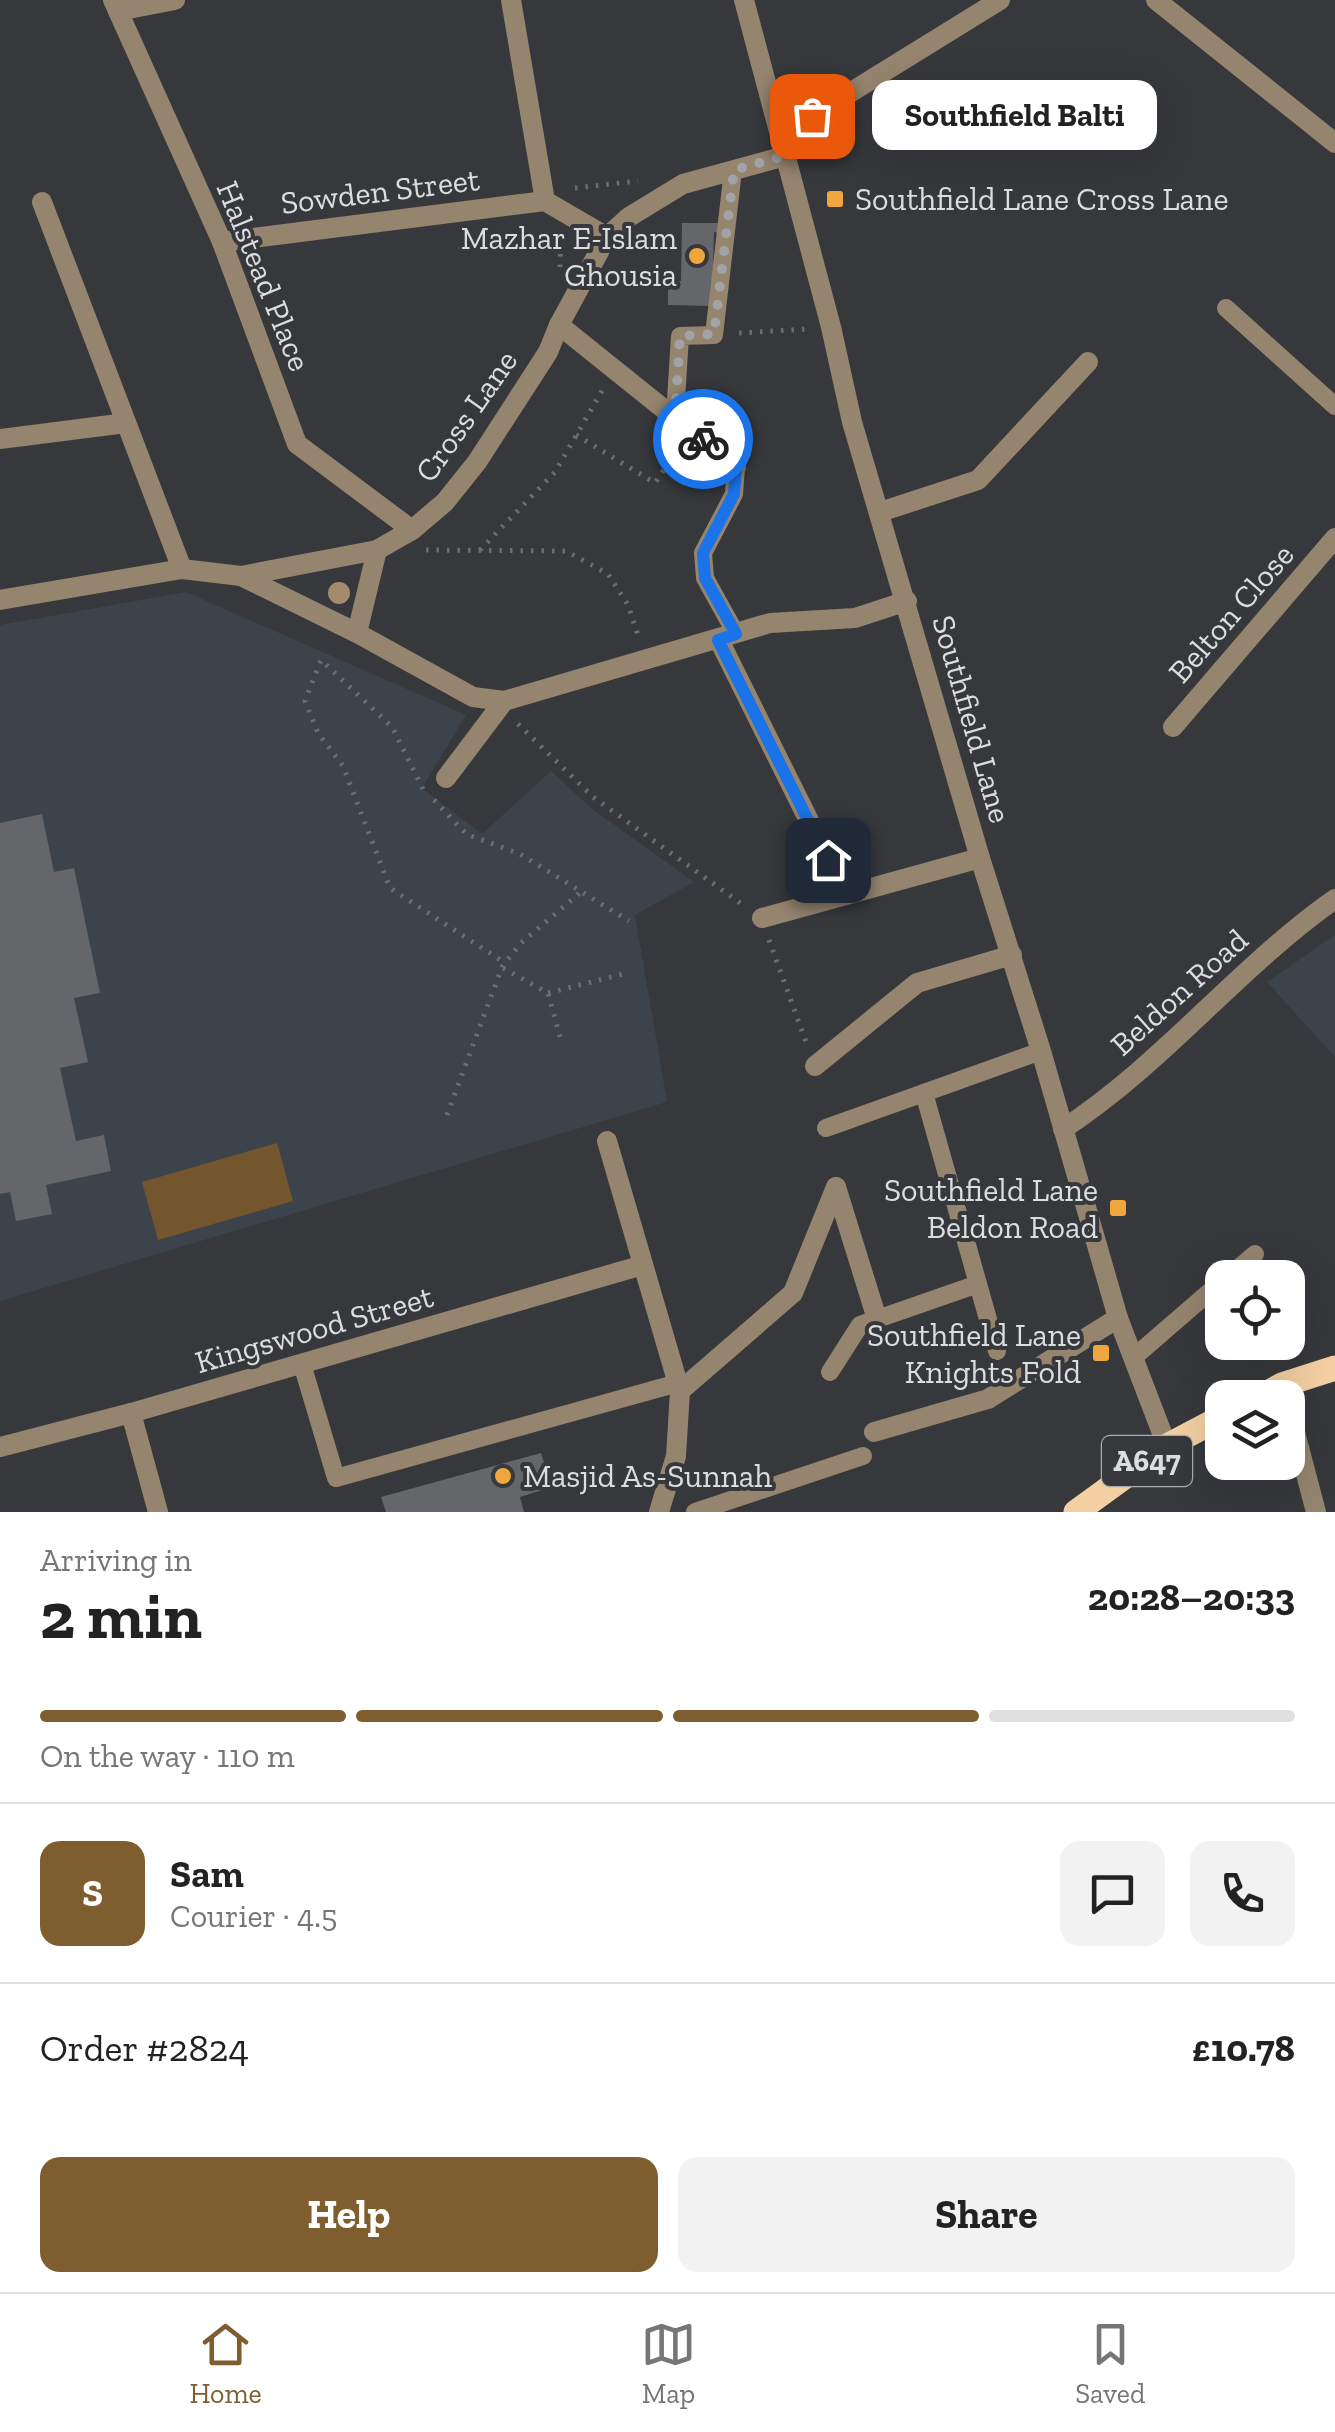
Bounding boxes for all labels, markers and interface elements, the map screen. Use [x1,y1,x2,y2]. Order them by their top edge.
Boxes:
pin [770,74,855,159]
callout: Southfield Balti [872,81,1157,151]
icon: bag [785,89,840,144]
text: Southfield Balti [904,96,1125,134]
street label: Sowden Street [278,160,482,222]
street label: Halstead Place [209,176,319,376]
place label: Southfield Lane Cross Lane [855,180,1228,218]
marker: Southfield Lane Cross Lane [824,188,846,210]
place label: Mazhar E-Islam Ghousia [461,219,677,294]
marker: Mazhar E-Islam Ghousia [686,245,708,267]
street label: Cross Lane [407,343,525,489]
courier [653,389,753,489]
icon: bike [676,412,731,467]
street label: Belton Close [1160,536,1302,690]
street label: Southfield Lane [924,611,1020,827]
pin [786,818,871,903]
icon: home [801,833,856,888]
street label: Beldon Road [1103,920,1256,1063]
place label: Southfield Lane Beldon Road [884,1171,1098,1246]
marker: Southfield Lane Beldon Road [1107,1197,1129,1219]
map controls [1205,1260,1305,1480]
button: locate [1205,1260,1305,1360]
street label: Kingswood Street [191,1277,437,1381]
place label: Southfield Lane Knights Fold [867,1316,1081,1391]
marker: Southfield Lane Knights Fold [1090,1342,1112,1364]
button: layers [1205,1380,1305,1480]
road number: A647 [1102,1436,1192,1486]
place label: Masjid As-Sunnah [523,1457,772,1495]
marker: Masjid As-Sunnah [492,1465,514,1487]
text: Arriving in [40,1541,192,1579]
text: 20:28–20:33 [1088,1574,1295,1620]
text: 2 min [40,1577,202,1655]
text: On the way · 110 m [40,1737,295,1775]
button: chat [1060,1841,1165,1946]
button: phone [1190,1841,1295,1946]
text: Sam [170,1851,244,1897]
text: S [82,1870,103,1916]
text: Courier · 4.5 [170,1897,337,1935]
text: Order #2824 [40,2025,249,2071]
text: £10.78 [1192,2025,1295,2071]
button: Help [40,2157,658,2272]
button: Share [678,2157,1295,2272]
tab: Home [190,2317,262,2410]
tab: Map [641,2317,696,2410]
tab: Saved [1075,2317,1145,2410]

